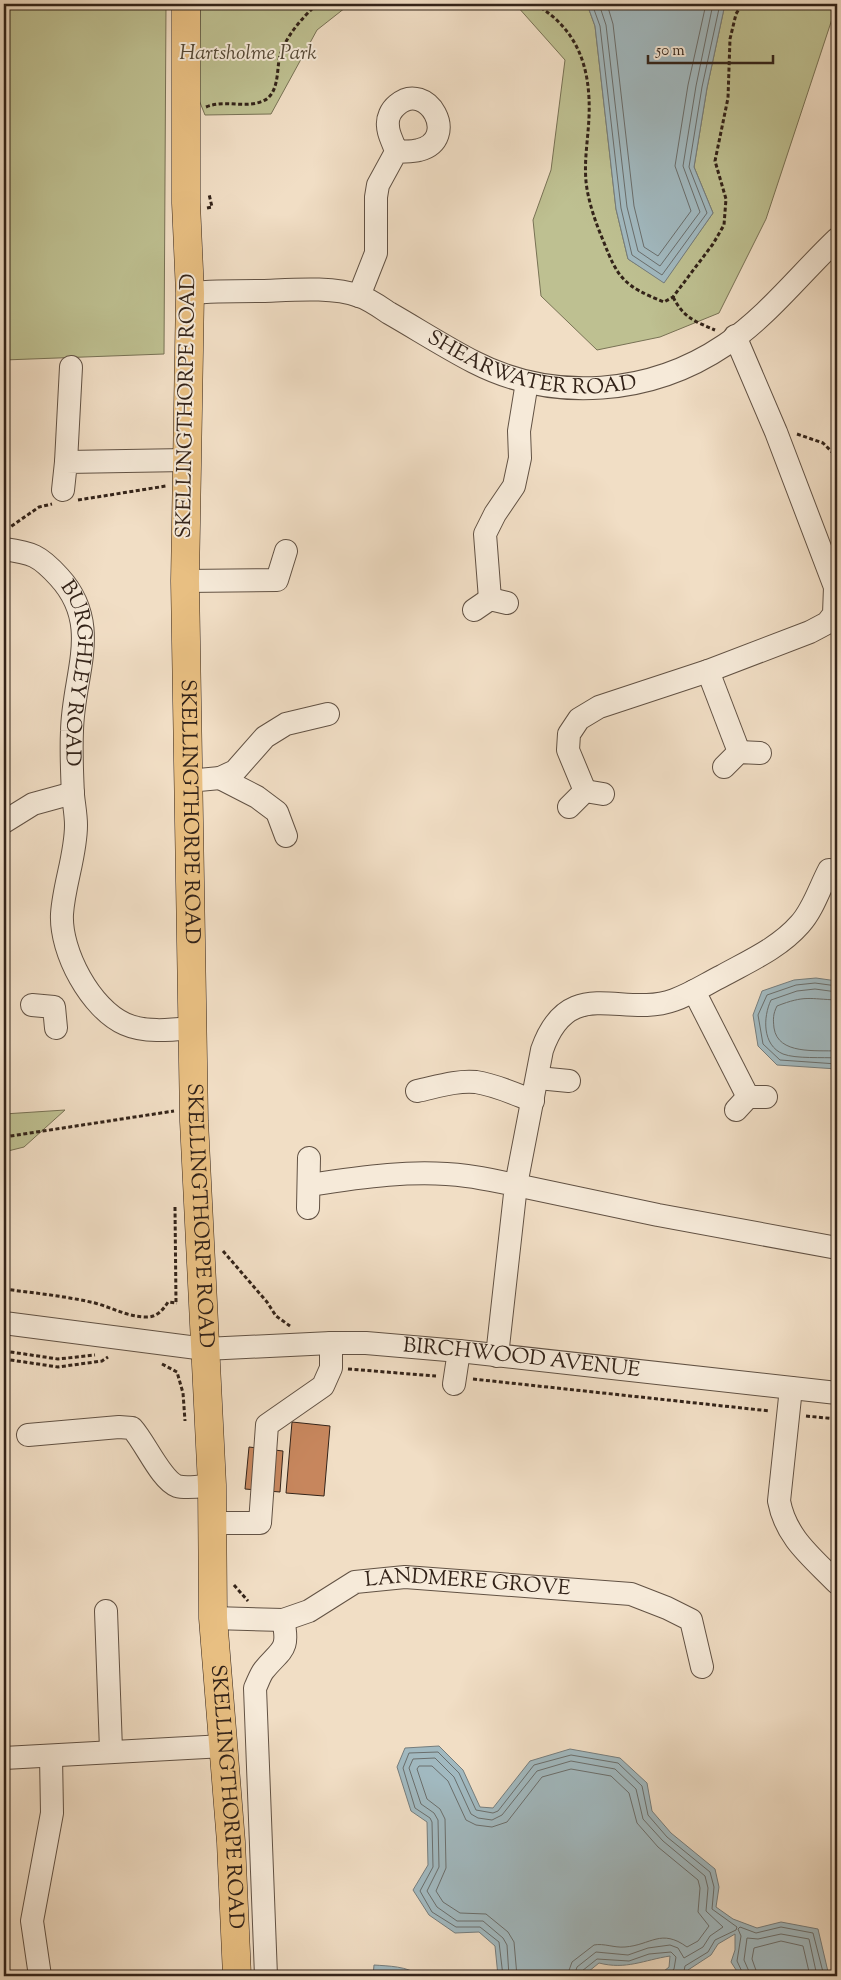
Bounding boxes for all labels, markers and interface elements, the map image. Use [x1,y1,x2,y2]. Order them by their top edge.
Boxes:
scale bar [648,32,774,64]
park label: Hartsholme Park [179,39,317,69]
text: 50 m [655,41,685,62]
street label: SKELLINGTHORPE ROAD [170,273,204,539]
street label: SHEARWATER ROAD [421,324,639,403]
street label: BURGHLEY ROAD [52,575,98,767]
street label: SKELLINGTHORPE ROAD [172,679,206,945]
street label: SKELLINGTHORPE ROAD [178,1083,220,1349]
street label: BIRCHWOOD AVENUE [402,1331,642,1386]
street label: LANDMERE GROVE [364,1561,572,1604]
street label: SKELLINGTHORPE ROAD [202,1663,250,1930]

